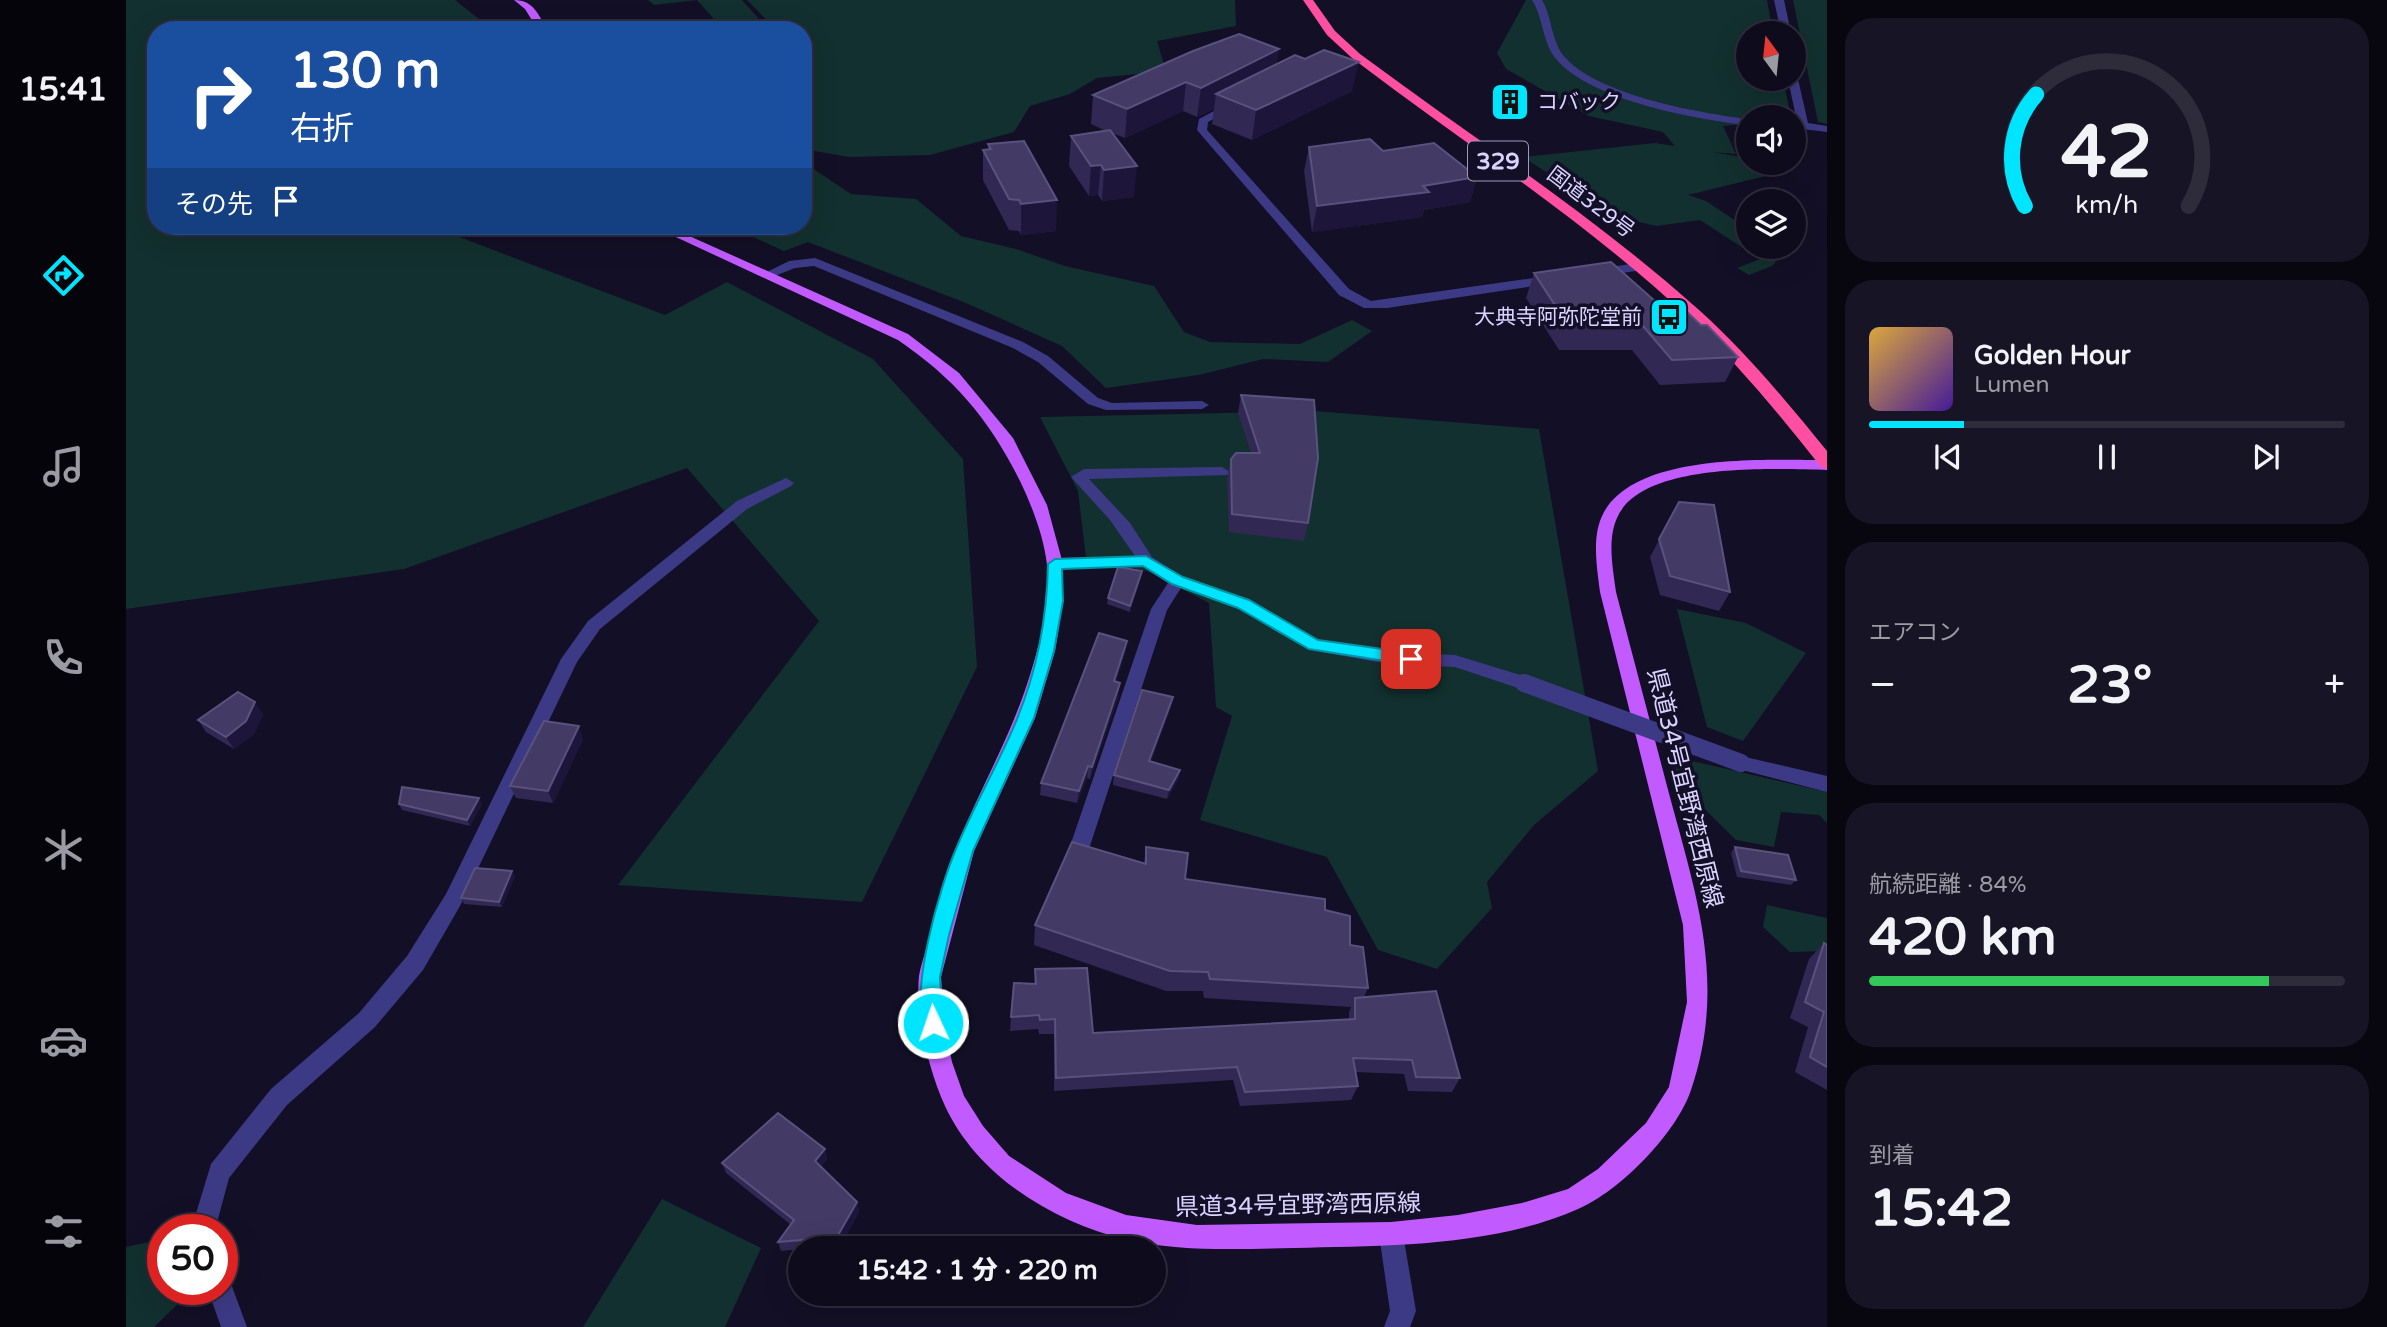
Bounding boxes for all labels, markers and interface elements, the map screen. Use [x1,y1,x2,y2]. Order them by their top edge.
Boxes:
north arrow [1736,21,1806,91]
map controls [1736,21,1806,259]
text: 130 m [290,42,440,101]
icon: right [175,49,266,140]
text: 15:41 [19,71,107,109]
building icon: コバック [1489,81,1531,123]
place label: コバック [1537,90,1621,115]
button: sound [1736,105,1806,175]
text: 42 [2061,109,2153,197]
text: 右折 [290,110,354,148]
road number: 329 [1468,142,1528,180]
street label: 国道329号 [1542,162,1639,243]
icon: arrive [267,182,305,220]
text: その先 [175,189,253,220]
button: layers [1736,189,1806,259]
text: km/h [2076,190,2138,220]
icon: directions [39,251,88,300]
bus stop icon: 大典寺阿弥陀堂前 [1648,296,1690,338]
place label: 大典寺阿弥陀堂前 [1474,305,1642,330]
text: Golden Hour [1974,340,2131,371]
text: Lumen [1974,371,2049,399]
icon: previous [1929,438,1967,476]
icon: pause [2088,438,2126,476]
icon: next [2247,438,2285,476]
icon: music [39,442,88,491]
text: エアコン [1869,619,1961,647]
pin [1381,629,1441,689]
icon: phone [39,633,88,682]
icon: arrive [1392,640,1430,678]
text: 23° [2067,654,2152,717]
text: − [1869,662,1896,708]
text: + [2324,662,2345,708]
street label: 県道34号宜野湾西原線 [1641,665,1728,911]
icon: climate [39,825,88,874]
text: 航続距離 · 84% [1869,871,2027,899]
text: 420 km [1869,906,2057,969]
position arrow [896,986,970,1060]
icon: car [39,1016,88,1065]
text: 到着 [1869,1142,1915,1170]
text: 15:42 [1869,1177,2013,1240]
street label: 県道34号宜野湾西原線 [1175,1189,1421,1222]
icon: filters [39,1207,88,1256]
speed limit sign: 50 [147,1214,238,1305]
text: 15:42 · 1 分 · 220 m [856,1255,1098,1286]

